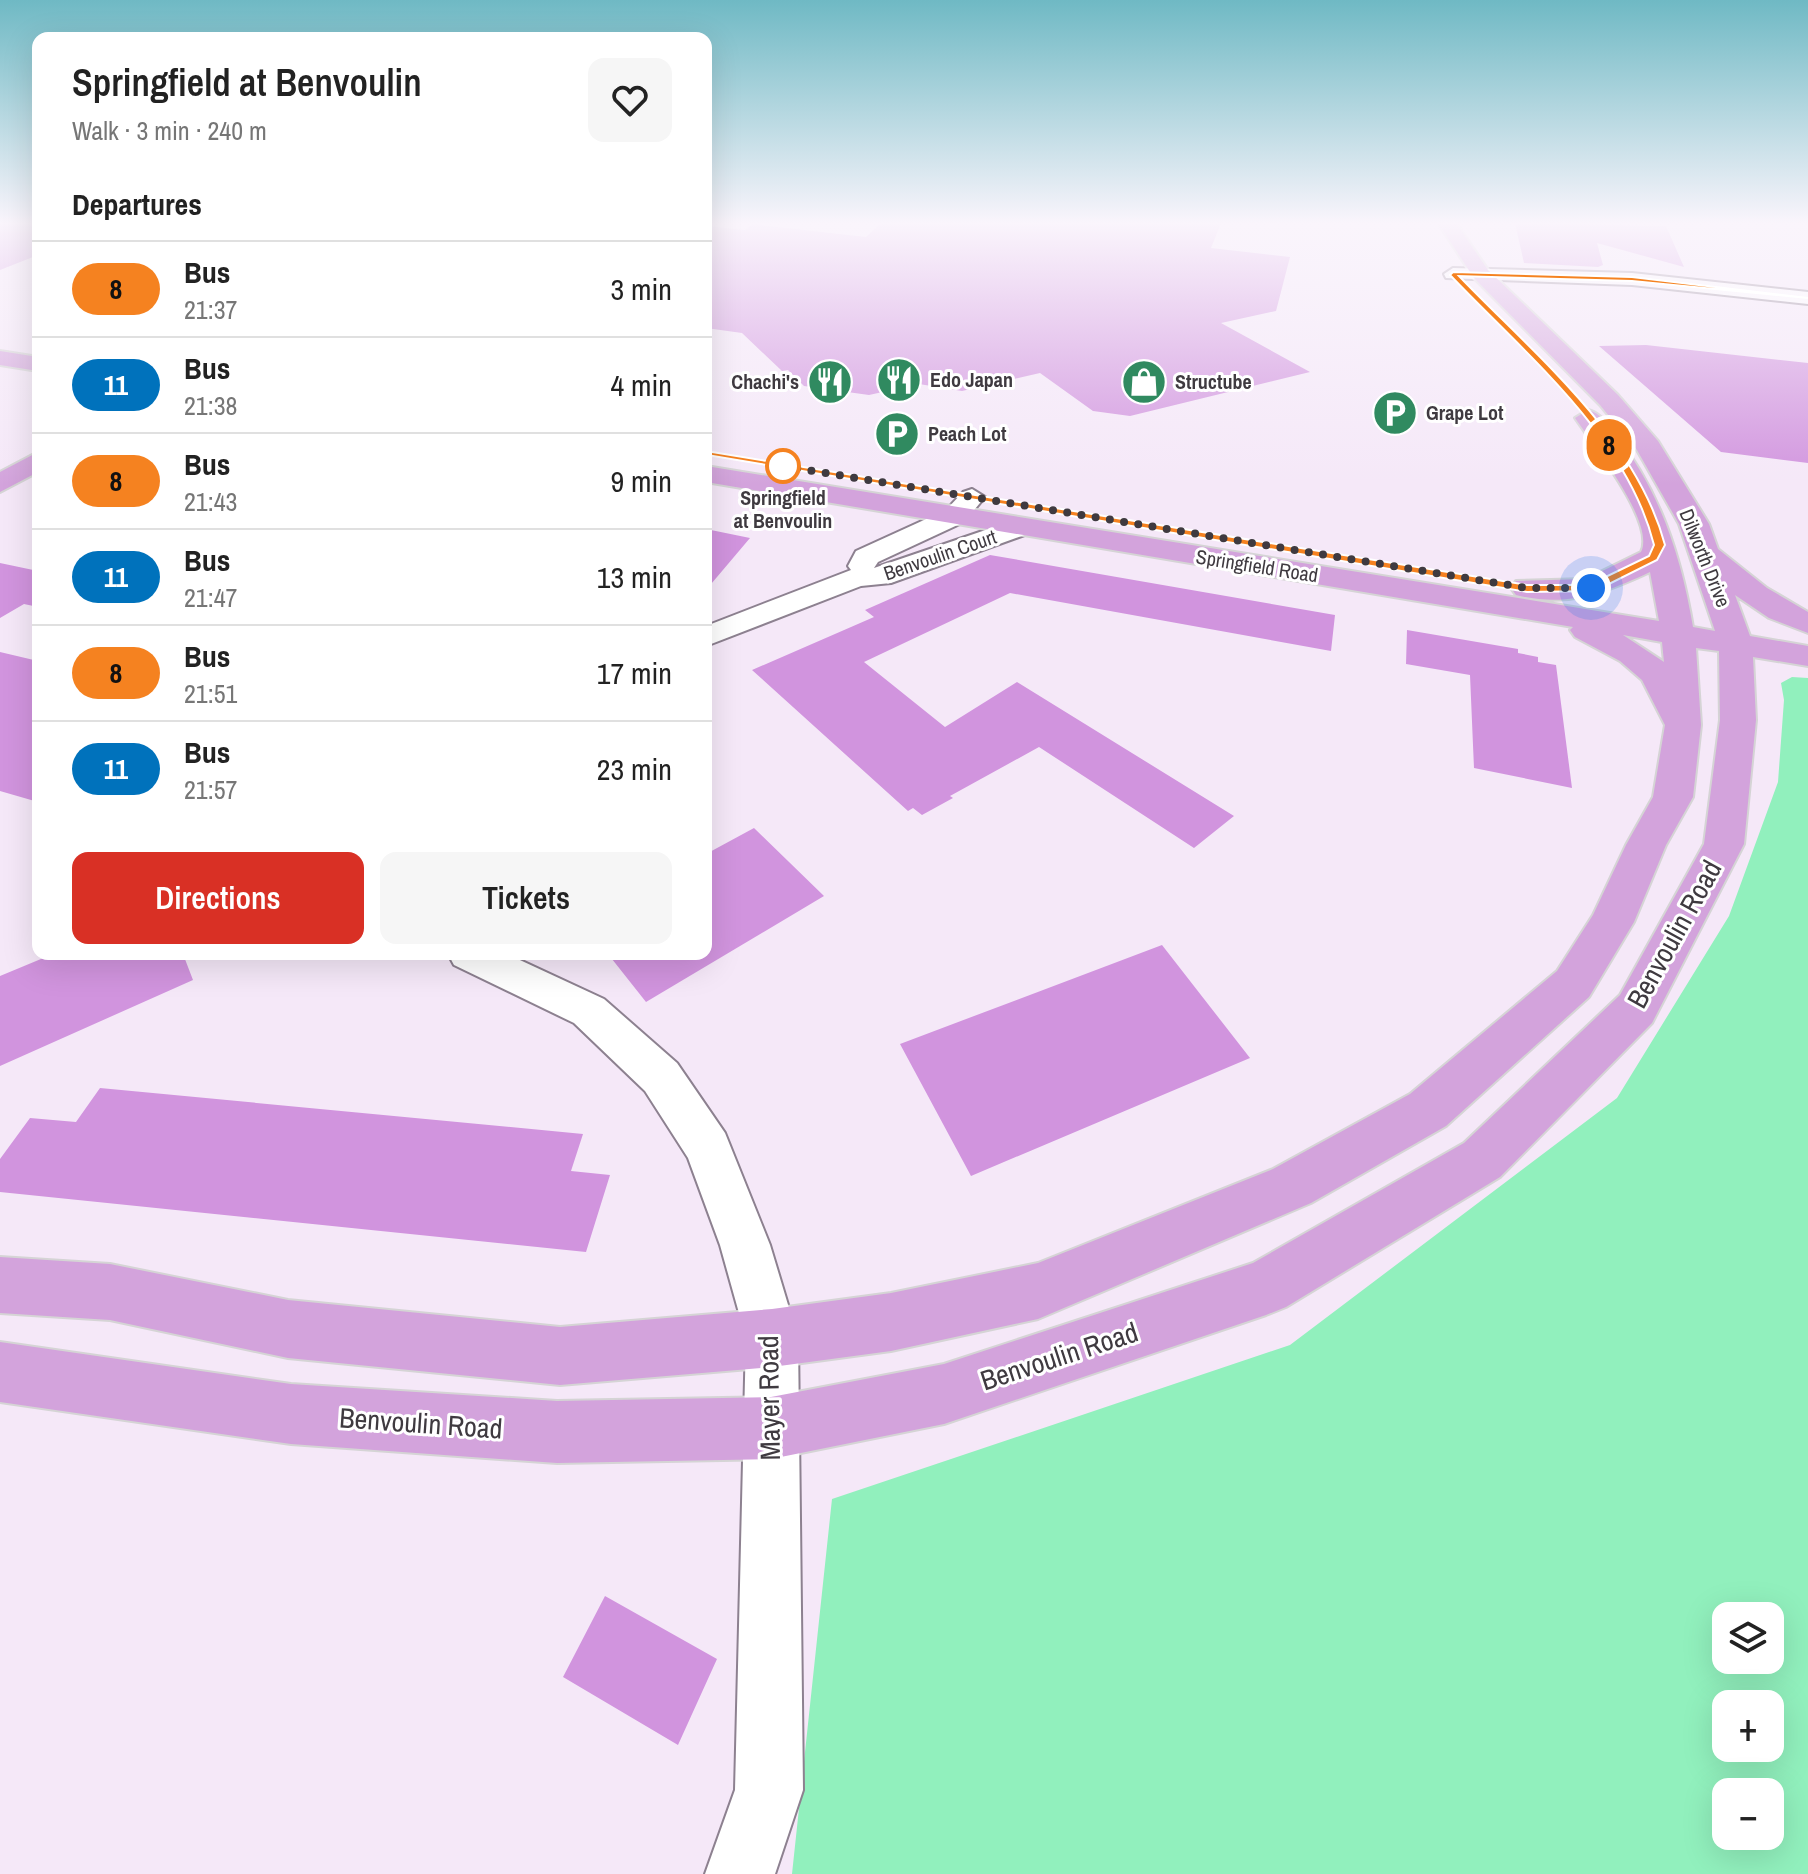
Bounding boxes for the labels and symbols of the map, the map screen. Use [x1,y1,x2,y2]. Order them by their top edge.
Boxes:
restaurant icon: Edo Japan [875,356,923,404]
restaurant icon: Chachi's [806,358,854,406]
shop icon: Structube [1120,358,1168,406]
place label: Edo Japan [930,366,1013,393]
place label: Chachi's [731,368,799,395]
place label: Structube [1175,368,1252,395]
parking icon: Grape Lot [1371,389,1419,437]
place label: Grape Lot [1426,399,1504,426]
parking icon: Peach Lot [873,410,921,458]
line badge: 8 [1583,419,1635,471]
place label: Peach Lot [928,420,1007,447]
marker: Springfield at Benvoulin [766,449,800,483]
place label: Springfield at Benvoulin [734,484,832,534]
street label: Dilworth Drive [1673,505,1737,611]
street label: Benvoulin Court [880,522,1000,586]
street label: Springfield Road [1194,543,1320,588]
your location [1571,568,1611,608]
street label: Benvoulin Road [1618,853,1730,1015]
street label: Benvoulin Road [975,1313,1143,1399]
street label: Mayer Road [749,1335,789,1461]
street label: Benvoulin Road [338,1398,504,1448]

